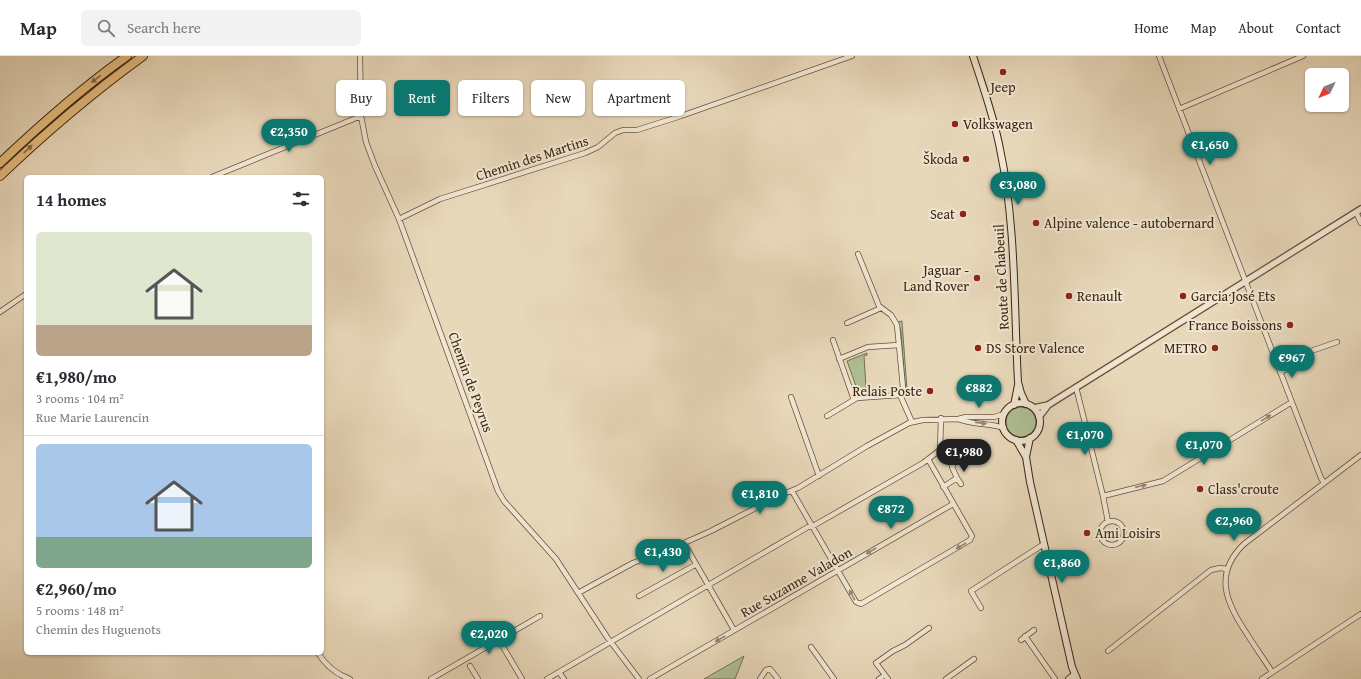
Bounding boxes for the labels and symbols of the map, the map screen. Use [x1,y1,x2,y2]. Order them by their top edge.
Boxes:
marker: Jeep [998,67,1008,77]
north arrow [1305,68,1349,112]
one-way arrow [90,75,101,84]
place label: Jeep [988,77,1016,97]
place label: Volkswagen [963,114,1033,134]
pin: €2,350 [256,119,322,153]
marker: Volkswagen [950,119,960,129]
street label: Chemin des Martins [473,130,591,186]
pin: €1,650 [1177,132,1243,166]
one-way arrow [23,145,33,154]
place label: Škoda [923,149,958,169]
marker: Škoda [961,154,971,164]
pin: €3,080 [985,172,1051,206]
place label: Seat [930,204,955,224]
marker: Seat [958,209,968,219]
place label: Alpine valence - autobernard [1044,213,1215,233]
marker: Alpine valence - autobernard [1031,218,1041,228]
street label: Route de Chabeuil [988,224,1014,330]
place label: Jaguar - Land Rover [903,260,969,296]
marker: Jaguar - Land Rover [972,273,982,283]
place label: Renault [1077,286,1123,306]
place label: Garcia José Ets [1191,286,1276,306]
marker: Renault [1064,291,1074,301]
marker: Garcia José Ets [1178,291,1188,301]
place label: France Boissons [1189,315,1282,335]
marker: France Boissons [1285,320,1295,330]
street label: Chemin de Peyrus [444,329,498,435]
place label: DS Store Valence [986,338,1085,358]
place label: METRO [1164,338,1207,358]
marker: DS Store Valence [973,343,983,353]
marker: METRO [1210,343,1220,353]
pin: €967 [1268,345,1316,379]
pin: €882 [955,375,1003,409]
place label: Relais Poste [853,381,922,401]
marker: Relais Poste [925,386,935,396]
one-way arrow [1260,414,1272,421]
one-way arrow [975,420,987,427]
pin: €1,070 [1052,422,1118,456]
pin: €1,070 [1171,432,1237,466]
pin: €1,980 [931,439,997,473]
place label: Class'croute [1208,479,1279,499]
pin: €1,810 [727,481,793,515]
one-way arrow [1135,483,1147,489]
marker: Class'croute [1195,484,1205,494]
pin: €872 [867,496,915,530]
pin: €2,960 [1201,508,1267,542]
place label: Ami Loisirs [1095,523,1161,543]
marker: Ami Loisirs [1082,528,1092,538]
pin: €1,430 [630,539,696,573]
street label: Rue Suzanne Valadon [737,542,856,622]
one-way arrow [955,542,967,549]
one-way arrow [865,548,877,555]
pin: €1,860 [1029,550,1095,584]
one-way arrow [848,589,855,600]
pin: €2,020 [456,621,522,655]
one-way arrow [714,635,725,642]

